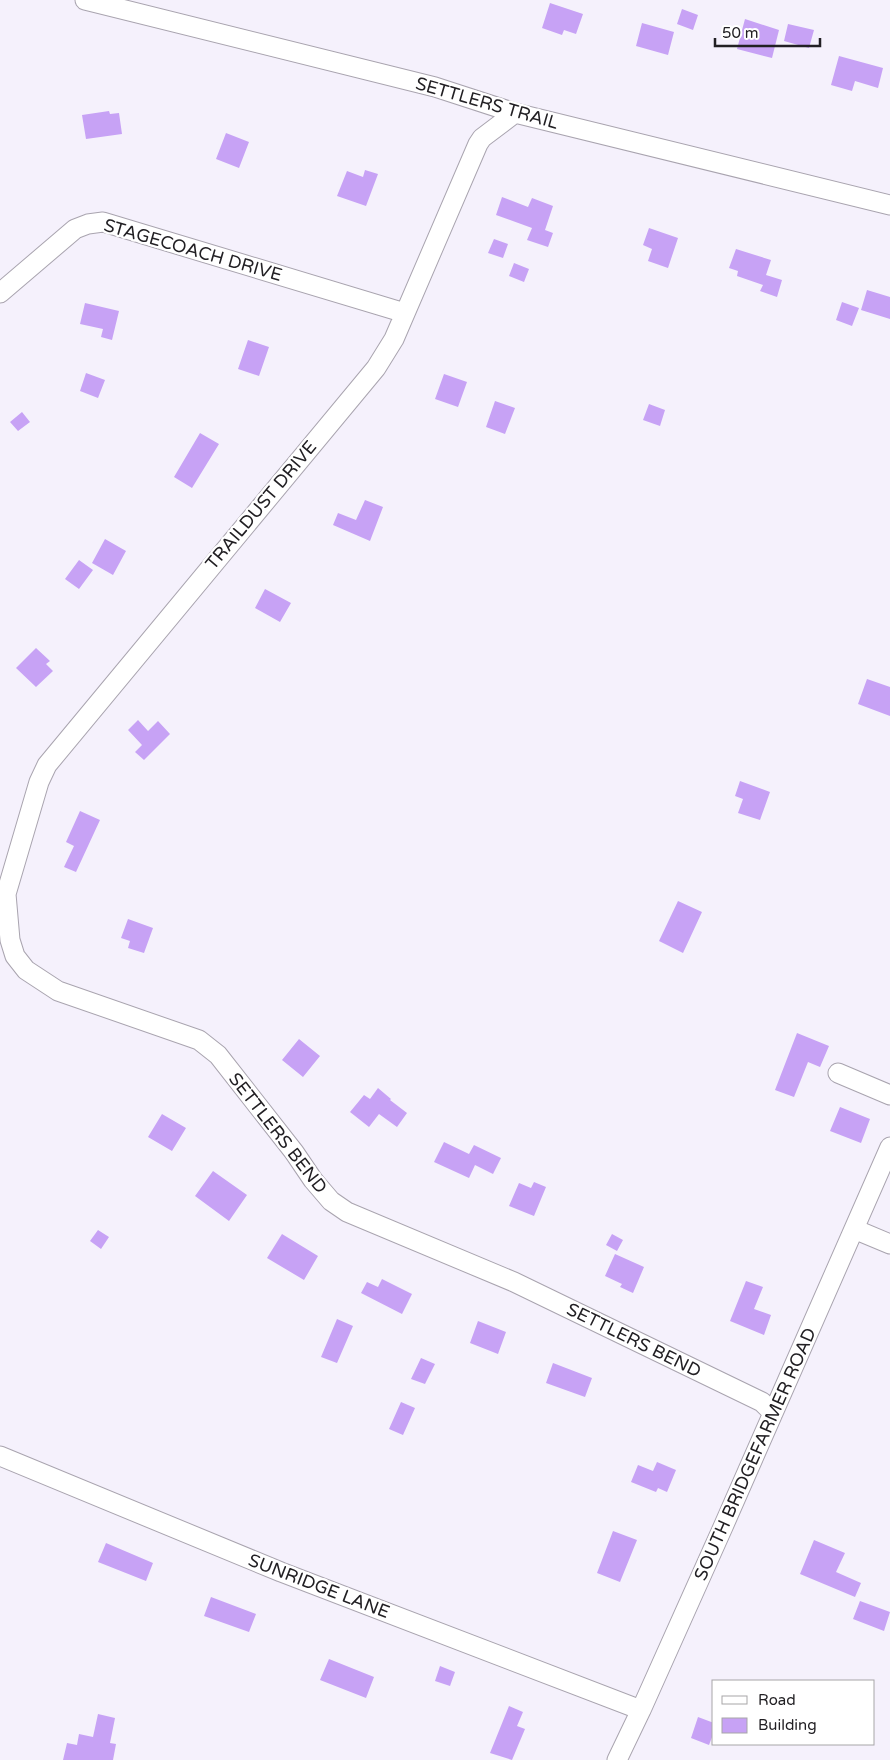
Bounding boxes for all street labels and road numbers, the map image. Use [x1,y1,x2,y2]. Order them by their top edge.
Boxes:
street label: SETTLERS TRAIL [413,72,562,134]
street label: STAGECOACH DRIVE [101,214,285,286]
street label: TRAILDUST DRIVE [201,436,321,574]
street label: SETTLERS BEND [224,1068,332,1198]
street label: SETTLERS BEND [563,1298,705,1382]
street label: SOUTH BRIDGEFARMER ROAD [689,1324,821,1584]
street label: SUNRIDGE LANE [245,1549,393,1623]

